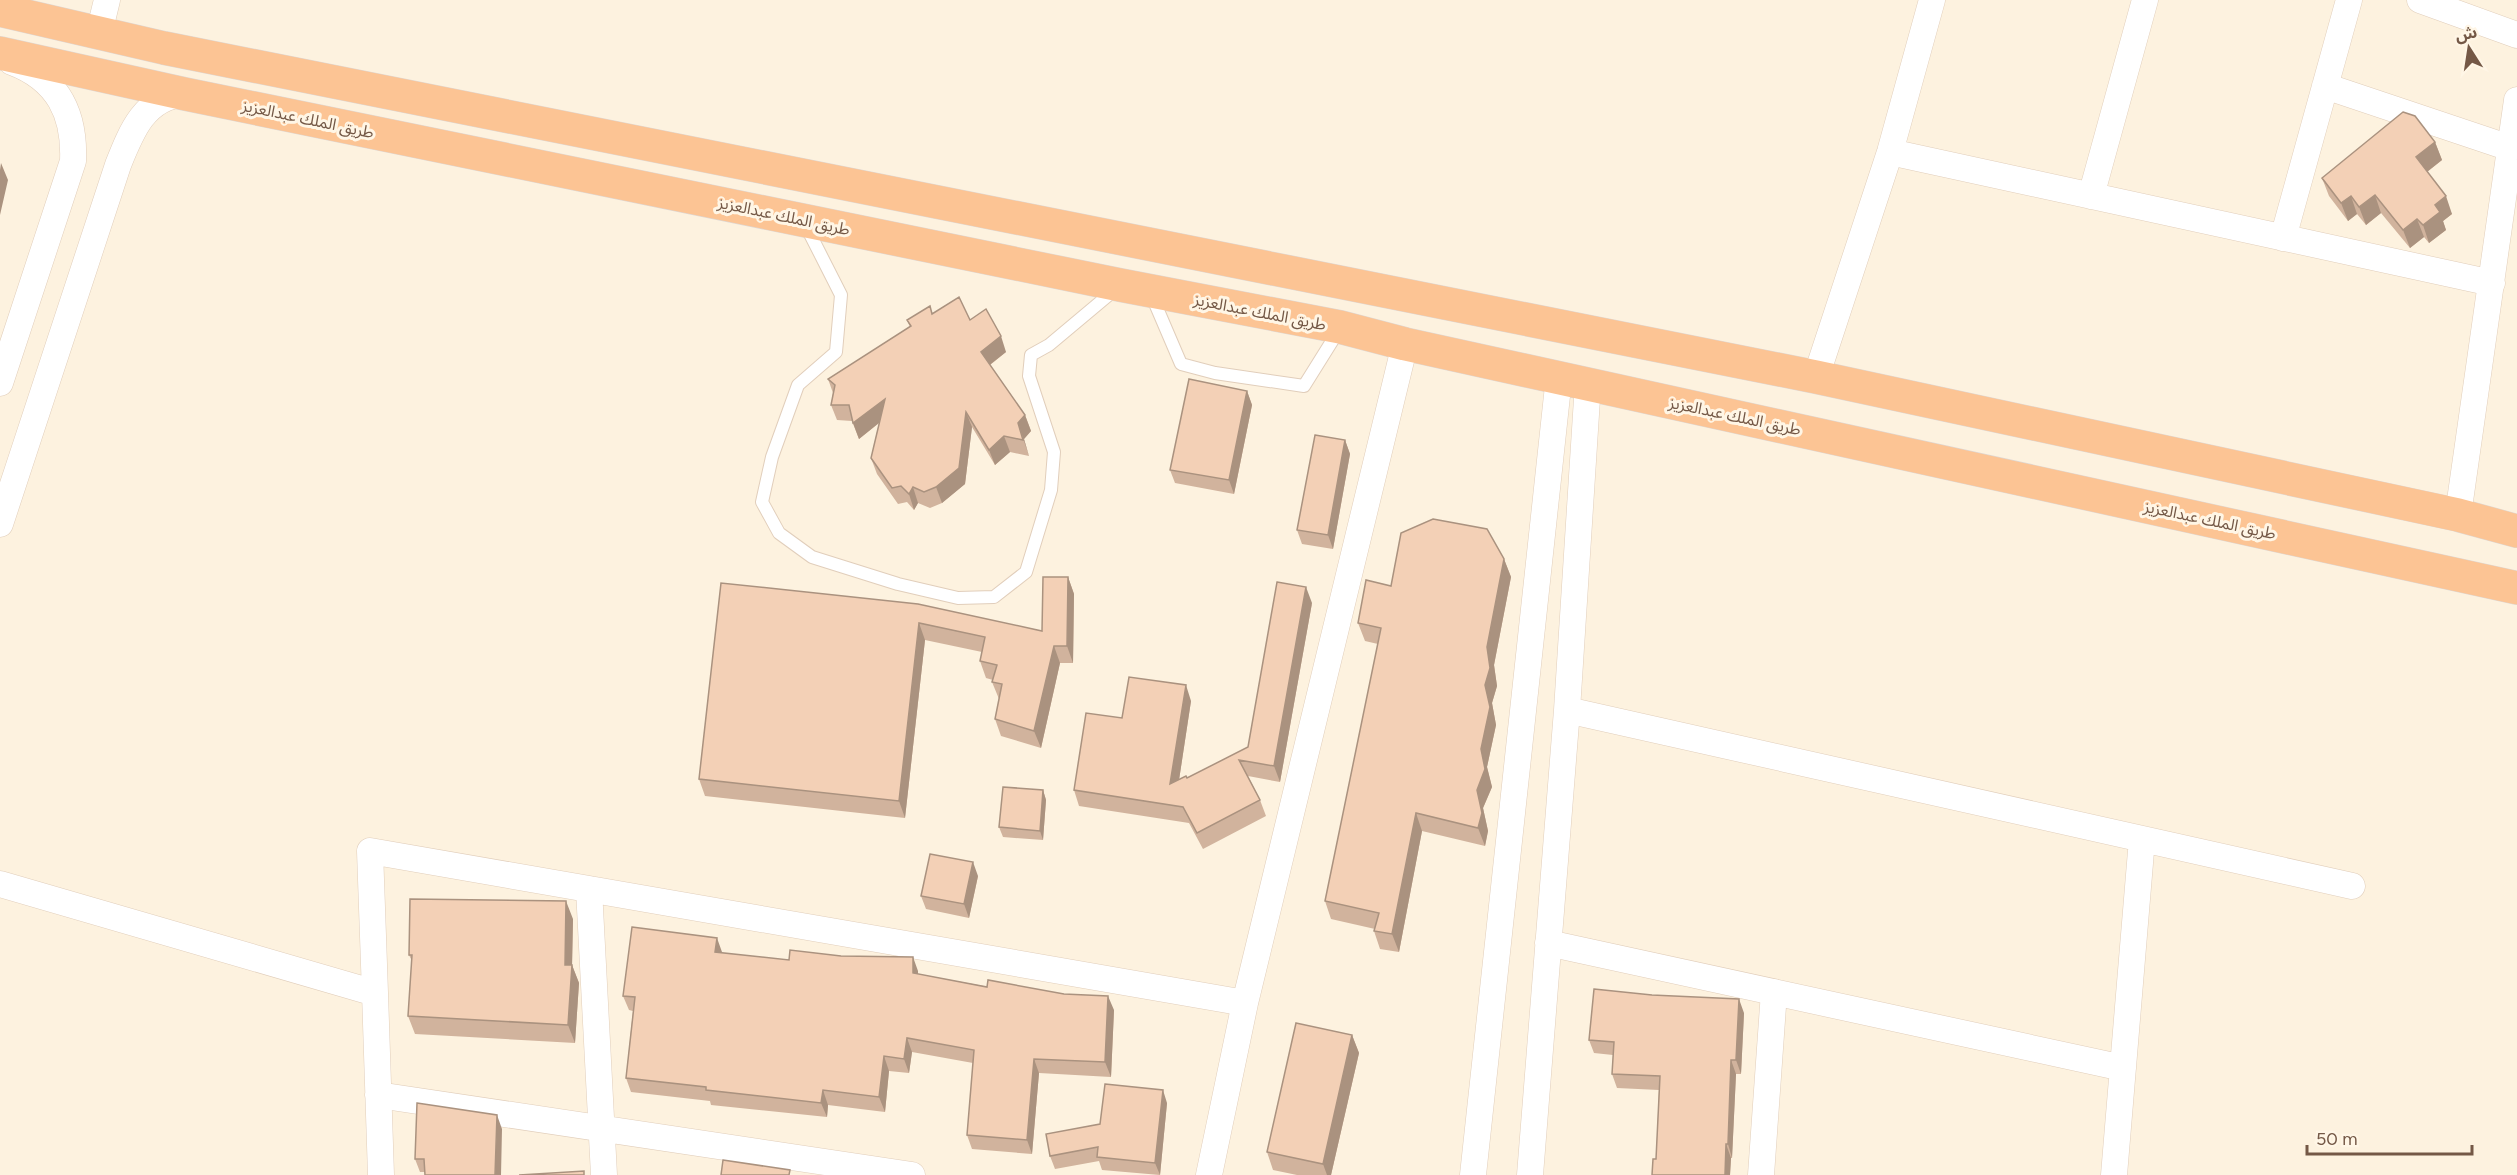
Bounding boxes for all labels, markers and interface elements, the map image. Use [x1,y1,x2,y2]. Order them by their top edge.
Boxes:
north arrow [2439,18,2499,78]
text: ش [2453,22,2479,45]
street label: طريق الملك عبدالعزيز [239,96,376,143]
street label: طريق الملك عبدالعزيز [715,193,852,240]
street label: طريق الملك عبدالعزيز [1191,290,1328,335]
street label: طريق الملك عبدالعزيز [1666,393,1803,440]
street label: طريق الملك عبدالعزيز [2141,497,2278,544]
scale bar [2307,1118,2472,1156]
text: 50 m [2316,1128,2358,1150]

